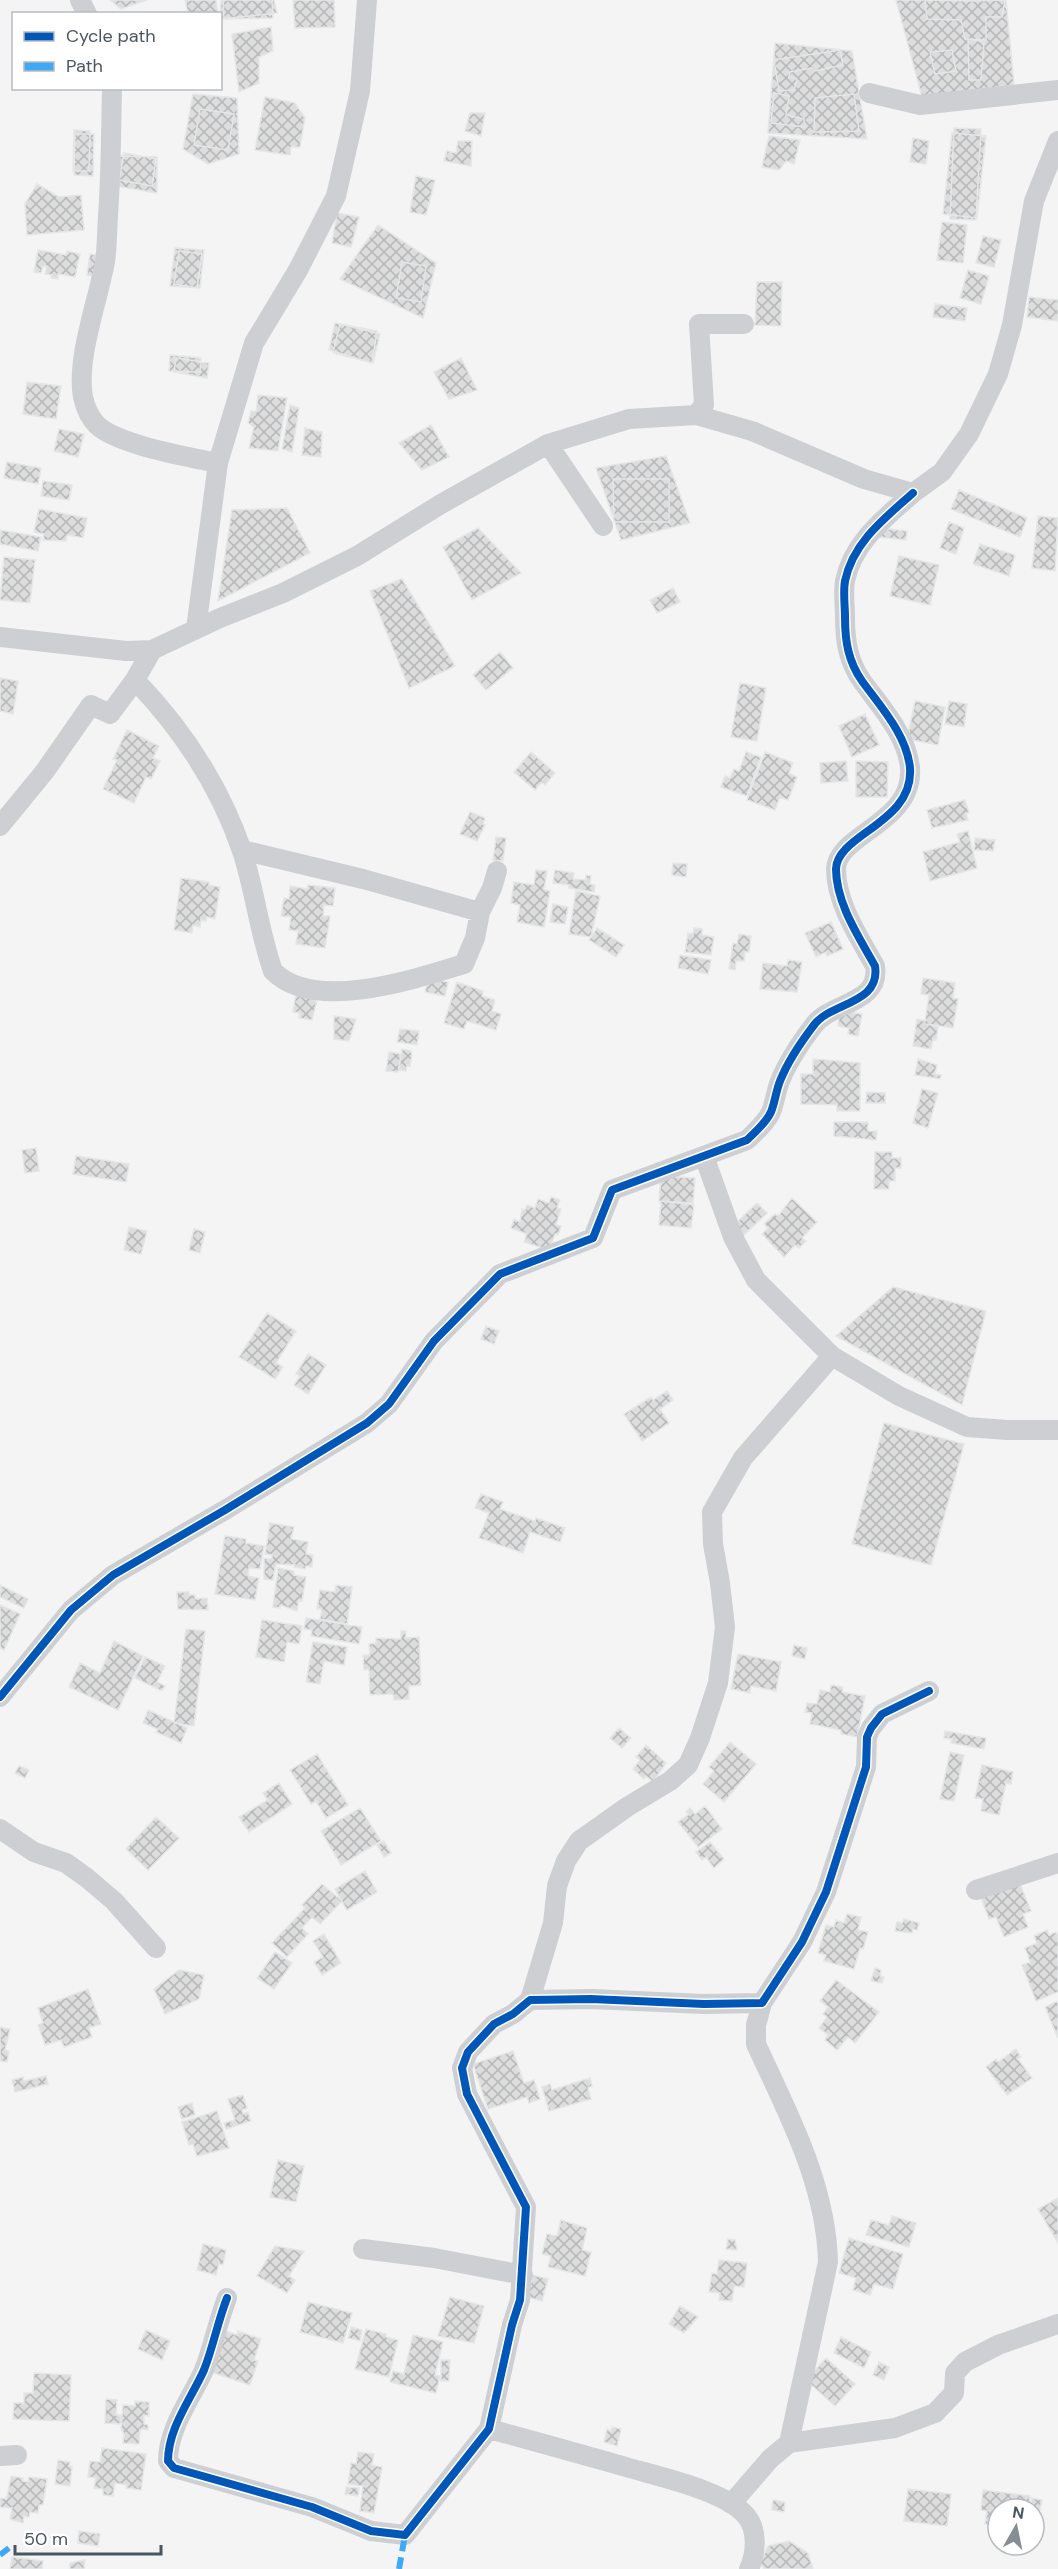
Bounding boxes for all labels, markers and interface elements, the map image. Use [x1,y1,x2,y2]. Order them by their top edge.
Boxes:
legend [12,12,222,90]
text: Cycle path [66,24,156,48]
text: Path [66,54,103,78]
north arrow [986,2497,1046,2557]
text: N [1011,2501,1026,2524]
scale bar [15,2518,160,2556]
text: 50 m [24,2527,68,2551]

